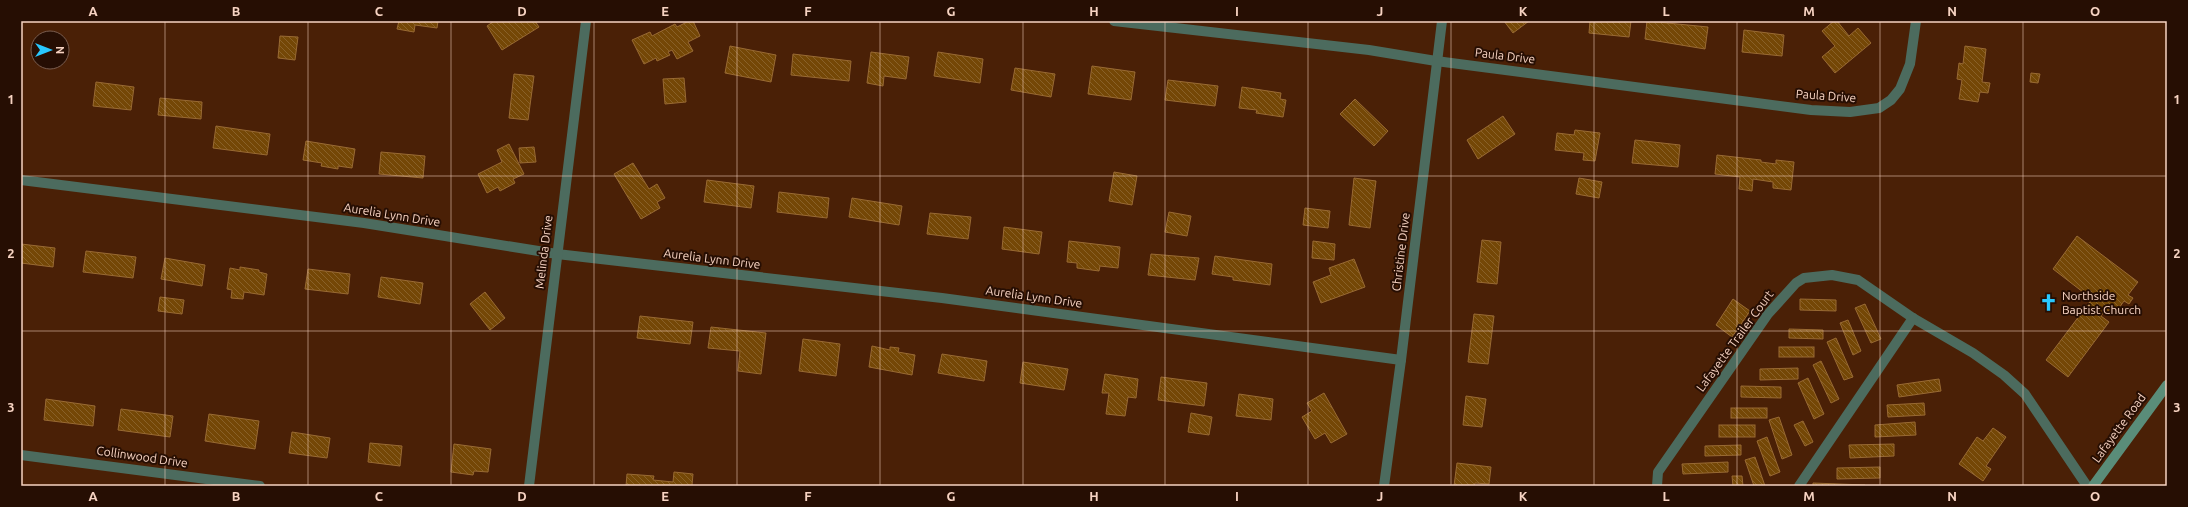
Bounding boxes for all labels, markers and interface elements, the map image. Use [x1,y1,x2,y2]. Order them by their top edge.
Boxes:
text: A [88,4,98,18]
text: B [232,4,241,18]
text: C [375,4,384,18]
text: D [517,4,527,18]
text: E [661,4,669,18]
text: F [804,4,812,18]
text: G [947,4,956,18]
text: H [1089,4,1099,18]
text: I [1235,4,1239,18]
text: J [1377,4,1383,18]
text: K [1519,4,1528,18]
text: L [1662,4,1670,18]
text: M [1803,4,1815,18]
text: N [1947,4,1957,18]
text: O [2090,4,2100,18]
north arrow [30,30,70,70]
street label: Paula Drive [1474,45,1536,66]
text: N [54,46,66,54]
street label: Paula Drive [1795,87,1857,104]
text: 1 [7,92,15,106]
text: 1 [2173,92,2181,106]
street label: Aurelia Lynn Drive [343,200,441,229]
street label: Christine Drive [1389,212,1412,292]
street label: Melinda Drive [533,214,554,290]
text: 2 [7,246,15,260]
street label: Aurelia Lynn Drive [663,246,761,271]
text: 2 [2173,246,2181,260]
street label: Aurelia Lynn Drive [985,283,1083,310]
street label: Lafayette Trailer Court [1694,287,1776,394]
place label: Northside Baptist Church [2062,289,2141,316]
church icon: Northside Baptist Church [2039,293,2059,313]
street label: Lafayette Road [2089,391,2148,465]
text: 3 [7,400,15,414]
text: 3 [2173,400,2181,414]
street label: Collinwood Drive [96,444,188,469]
text: A [88,489,98,503]
text: B [232,489,241,503]
text: C [375,489,384,503]
text: D [517,489,527,503]
text: E [661,489,669,503]
text: F [804,489,812,503]
text: G [947,489,956,503]
text: H [1089,489,1099,503]
text: I [1235,489,1239,503]
text: J [1377,489,1383,503]
text: K [1519,489,1528,503]
text: L [1662,489,1670,503]
text: M [1803,489,1815,503]
text: N [1947,489,1957,503]
text: O [2090,489,2100,503]

